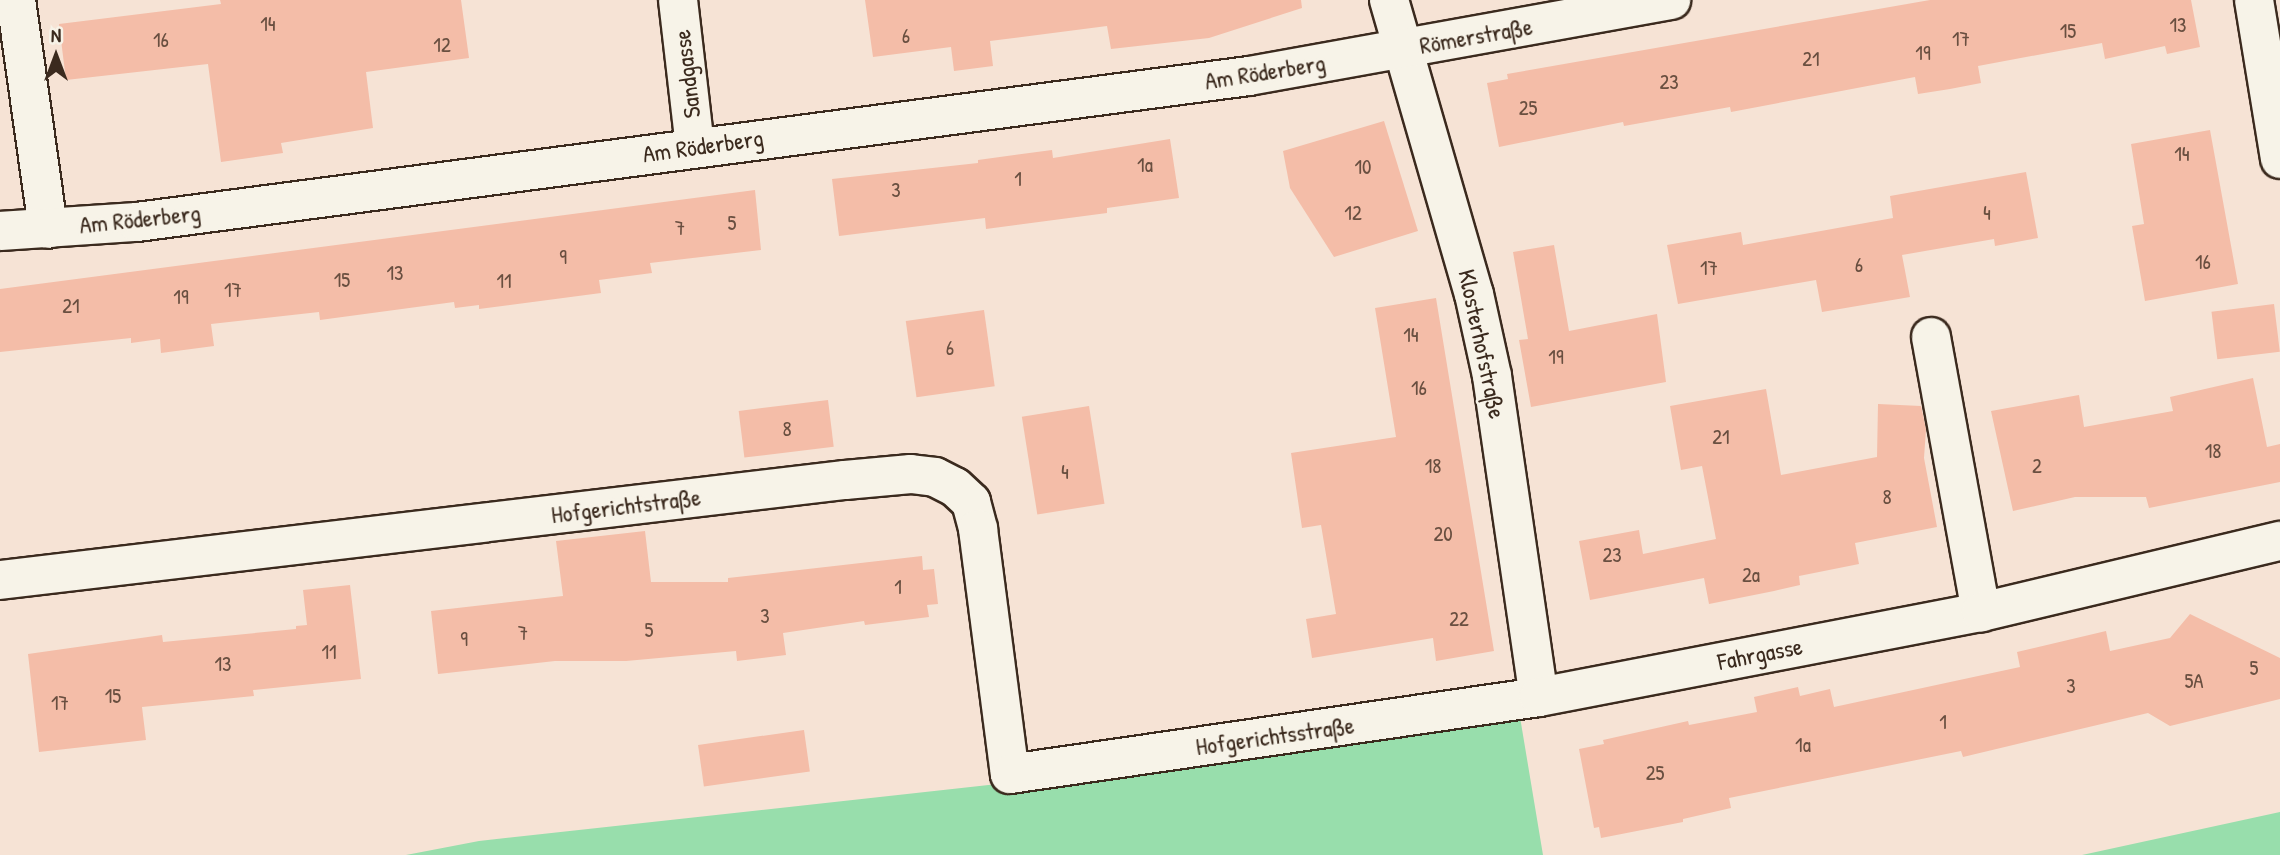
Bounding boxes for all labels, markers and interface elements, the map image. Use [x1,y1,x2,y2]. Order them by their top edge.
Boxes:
house number: 14 [260,11,276,37]
street label: Römerstraße [1417,12,1535,60]
house number: 13 [2169,12,2187,38]
house number: 15 [2060,18,2076,44]
north arrow [21,21,91,91]
text: N [51,22,61,48]
house number: 6 [902,23,910,49]
house number: 17 [1952,26,1970,52]
house number: 16 [153,27,169,53]
street label: Sandgasse [667,28,707,120]
house number: 12 [433,32,451,58]
house number: 19 [1915,40,1931,66]
house number: 21 [1802,46,1820,72]
street label: Am Röderberg [1203,48,1327,96]
house number: 23 [1659,69,1679,95]
house number: 25 [1519,95,1537,121]
street label: Am Röderberg [641,123,765,169]
house number: 14 [2174,141,2190,167]
house number: 1a [1137,152,1153,178]
house number: 10 [1354,154,1372,180]
house number: 1 [1014,166,1022,192]
house number: 3 [891,177,901,203]
street label: Am Röderberg [78,198,202,240]
house number: 12 [1344,200,1362,226]
house number: 4 [1983,200,1991,226]
house number: 5 [728,210,736,236]
house number: 7 [675,215,685,241]
house number: 9 [559,244,567,270]
house number: 16 [2195,249,2211,275]
house number: 6 [1855,252,1863,278]
house number: 17 [1700,255,1718,281]
house number: 13 [386,260,404,286]
house number: 15 [334,267,350,293]
street label: Klosterhofstraße [1452,267,1512,421]
house number: 11 [496,268,512,294]
house number: 17 [224,277,242,303]
house number: 19 [173,284,189,310]
house number: 21 [62,293,80,319]
house number: 14 [1403,322,1419,348]
house number: 6 [946,335,954,361]
house number: 19 [1548,344,1564,370]
house number: 16 [1411,375,1427,401]
house number: 8 [782,416,792,442]
house number: 21 [1712,424,1730,450]
house number: 18 [2205,438,2221,464]
house number: 18 [1425,453,1441,479]
house number: 2 [2032,453,2042,479]
house number: 4 [1061,459,1069,485]
street label: Hofgerichtstraße [550,483,702,529]
house number: 8 [1882,484,1892,510]
house number: 20 [1433,521,1453,547]
house number: 23 [1602,542,1622,568]
house number: 2a [1742,562,1760,588]
house number: 1 [894,574,902,600]
house number: 3 [760,603,770,629]
house number: 22 [1449,606,1469,632]
house number: 5 [645,617,653,643]
house number: 7 [518,620,528,646]
house number: 9 [460,626,468,652]
street label: Fahrgasse [1715,632,1805,676]
house number: 11 [321,639,337,665]
house number: 13 [214,651,232,677]
house number: 5 [2250,655,2258,681]
house number: 5A [2184,668,2204,694]
house number: 3 [2066,673,2076,699]
house number: 15 [105,683,121,709]
house number: 17 [51,690,69,716]
house number: 1 [1939,709,1947,735]
street label: Hofgerichtsstraße [1194,711,1356,761]
house number: 1a [1795,732,1811,758]
house number: 25 [1646,760,1664,786]

